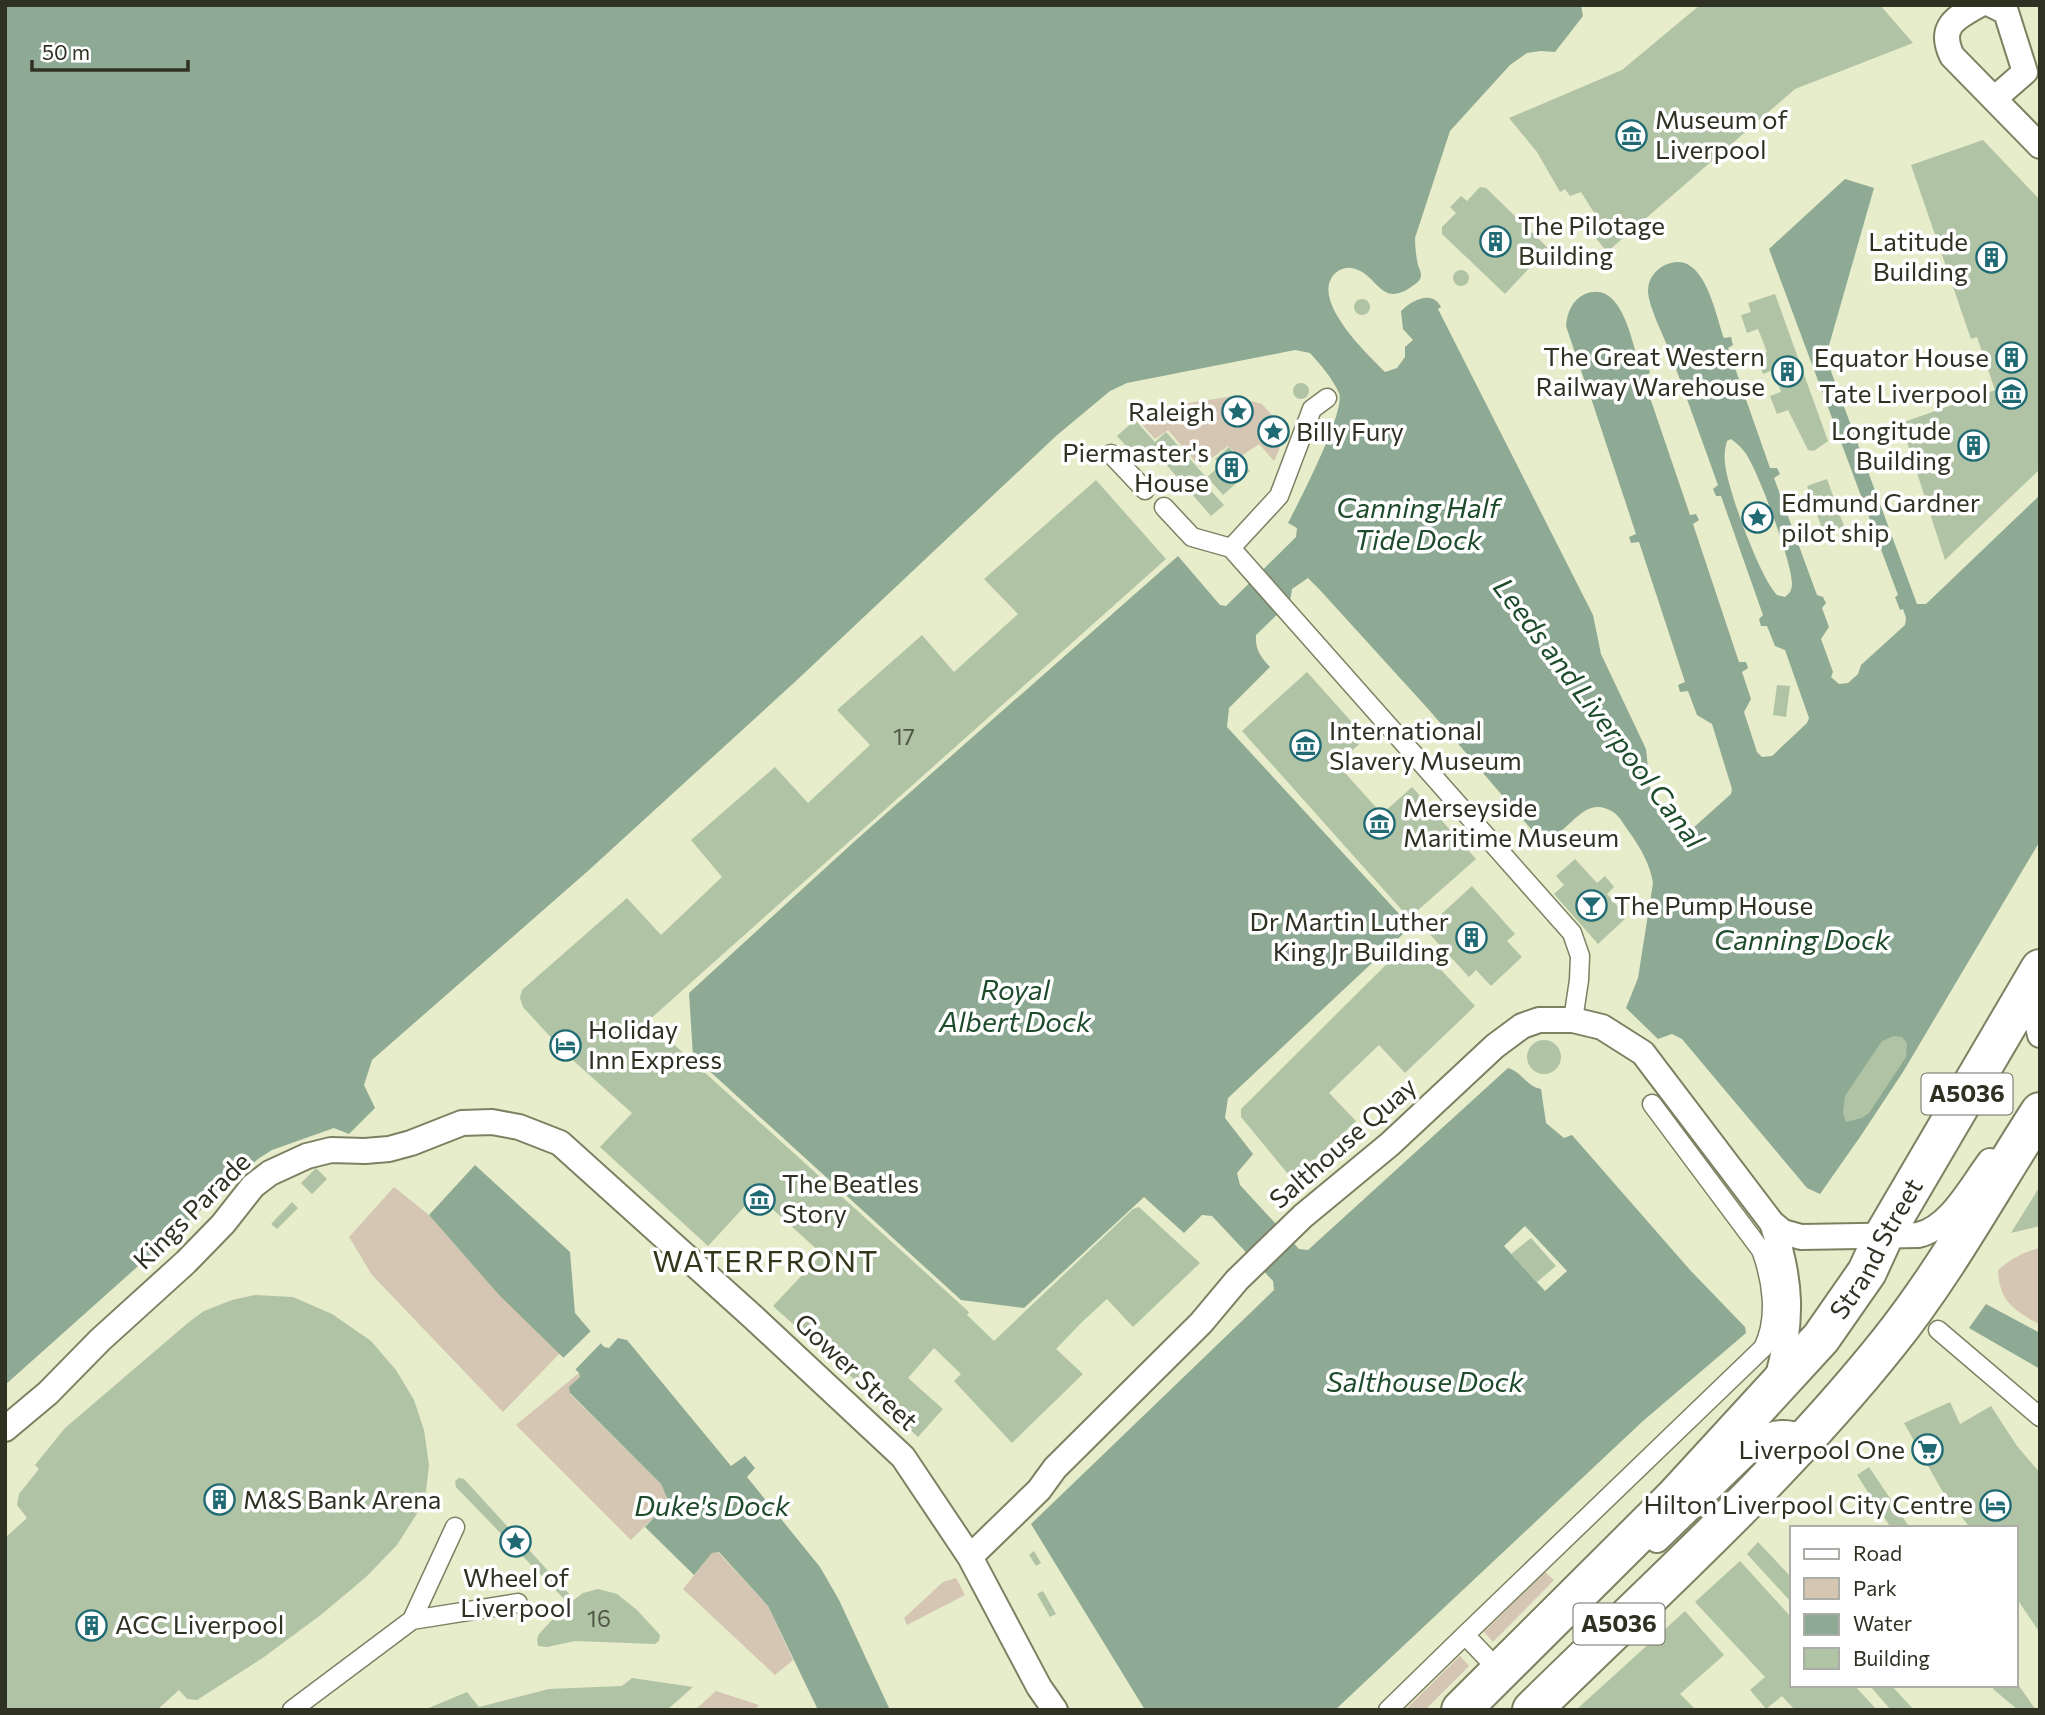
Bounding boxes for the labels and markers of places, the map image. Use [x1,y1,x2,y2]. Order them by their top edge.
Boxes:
place label: Museum of Liverpool [1655,103,1788,164]
museum icon: Museum of Liverpool [1615,118,1649,152]
place label: The Pilotage Building [1518,209,1665,270]
building icon: The Pilotage Building [1478,224,1512,258]
place label: Latitude Building [1868,225,1968,286]
building icon: Latitude Building [1974,240,2008,274]
place label: The Great Western Railway Warehouse [1536,340,1765,401]
place label: Equator House [1814,341,1989,372]
building icon: Equator House [1995,341,2029,375]
building icon: The Great Western Railway Warehouse [1771,355,1805,389]
place label: Tate Liverpool [1819,377,1988,408]
museum icon: Tate Liverpool [1994,377,2028,411]
place label: Raleigh [1128,395,1215,426]
place icon: Raleigh [1221,395,1255,429]
place label: Longitude Building [1831,414,1951,475]
place icon: Billy Fury [1256,415,1290,449]
place label: Billy Fury [1296,415,1404,446]
building icon: Longitude Building [1957,429,1991,463]
place label: Piermaster's House [1062,436,1209,497]
building icon: Piermaster's House [1215,451,1249,485]
place label: Edmund Gardner pilot ship [1781,486,1980,547]
place icon: Edmund Gardner pilot ship [1741,501,1775,535]
place label: International Slavery Museum [1329,714,1522,775]
museum icon: International Slavery Museum [1289,729,1323,763]
place label: Merseyside Maritime Museum [1403,791,1619,852]
museum icon: Merseyside Maritime Museum [1363,806,1397,840]
bar icon: The Pump House [1574,889,1608,923]
place label: The Pump House [1614,889,1813,920]
place label: Dr Martin Luther King Jr Building [1250,905,1449,966]
building icon: Dr Martin Luther King Jr Building [1455,920,1489,954]
place label: Holiday Inn Express [588,1013,722,1074]
hotel icon: Holiday Inn Express [548,1028,582,1062]
place label: The Beatles Story [782,1167,919,1228]
museum icon: The Beatles Story [742,1182,776,1216]
place label: Liverpool One [1739,1433,1905,1464]
supermarket icon: Liverpool One [1911,1433,1945,1467]
building icon: M&S Bank Arena [203,1483,237,1517]
place label: M&S Bank Arena [243,1483,441,1514]
place label: Hilton Liverpool City Centre [1643,1488,1973,1519]
hotel icon: Hilton Liverpool City Centre [1979,1488,2013,1522]
place icon: Wheel of Liverpool [499,1525,533,1559]
place label: Wheel of Liverpool [460,1561,572,1622]
building icon: ACC Liverpool [75,1608,109,1642]
place label: ACC Liverpool [115,1608,284,1639]

